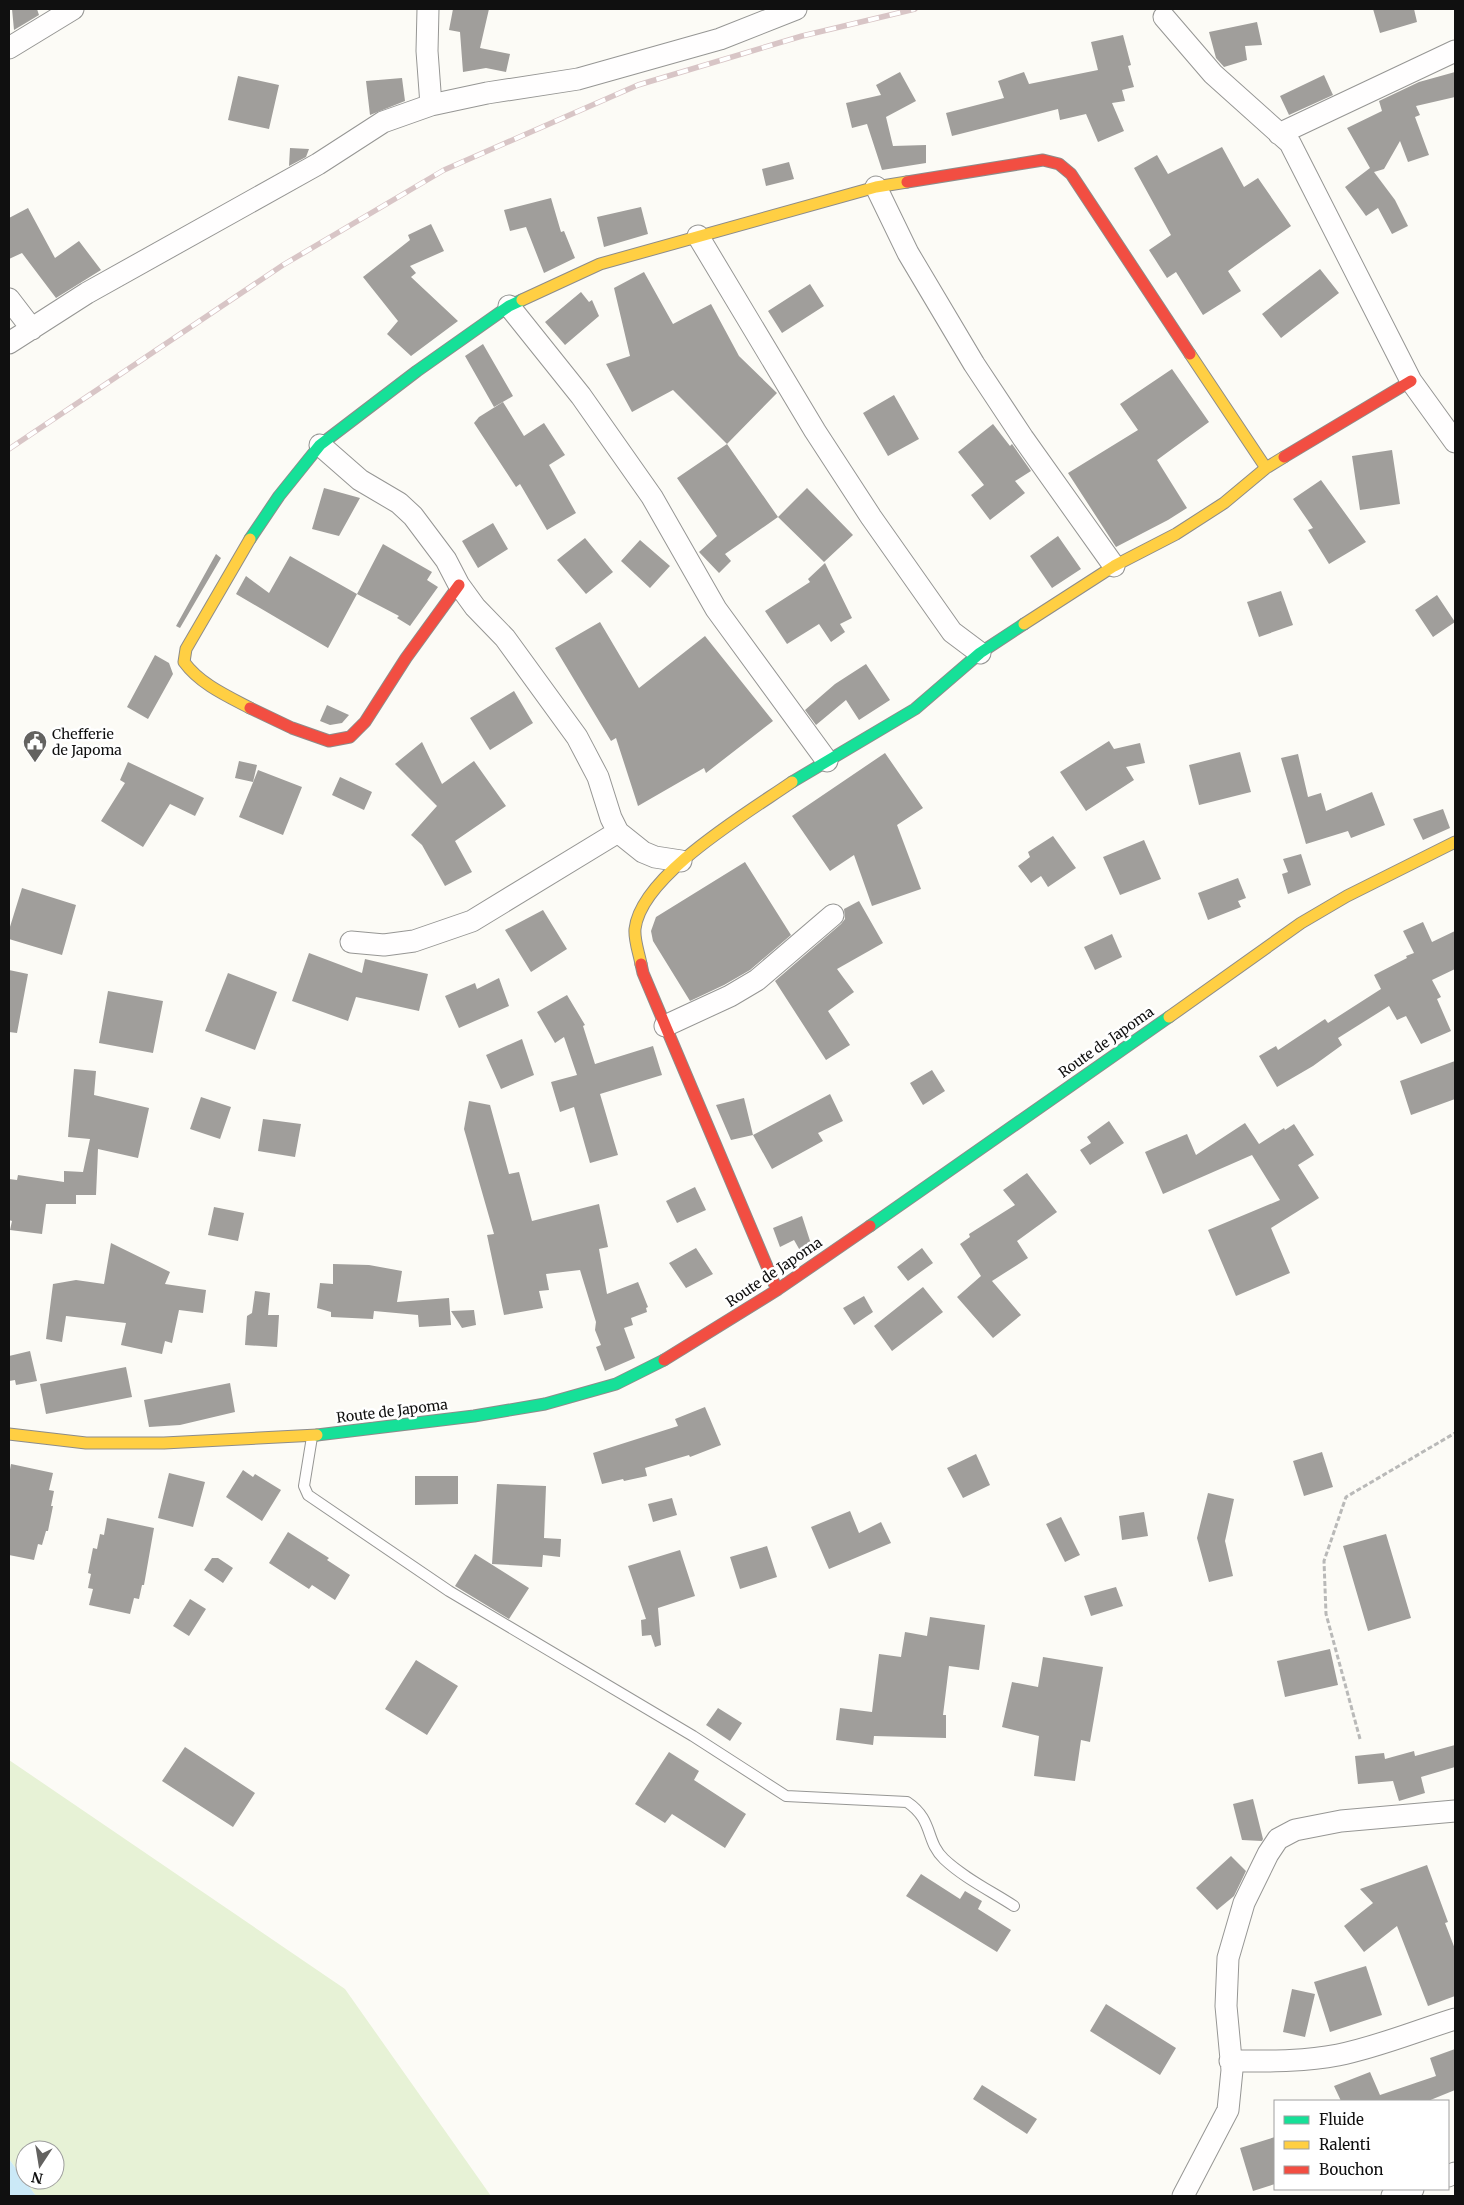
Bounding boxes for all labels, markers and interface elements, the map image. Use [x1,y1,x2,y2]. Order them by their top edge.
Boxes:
place label: Chefferie de Japoma [52,725,122,759]
public building icon: Chefferie de Japoma [22,729,48,763]
street label: Route de Japoma [1055,1002,1157,1082]
street label: Route de Japoma [722,1233,826,1311]
street label: Route de Japoma [335,1395,449,1427]
legend [1274,2100,1449,2190]
text: Fluide [1319,2110,1364,2129]
text: Ralenti [1319,2135,1371,2154]
north arrow [15,2140,65,2190]
text: Bouchon [1319,2160,1383,2179]
text: N [30,2168,45,2188]

